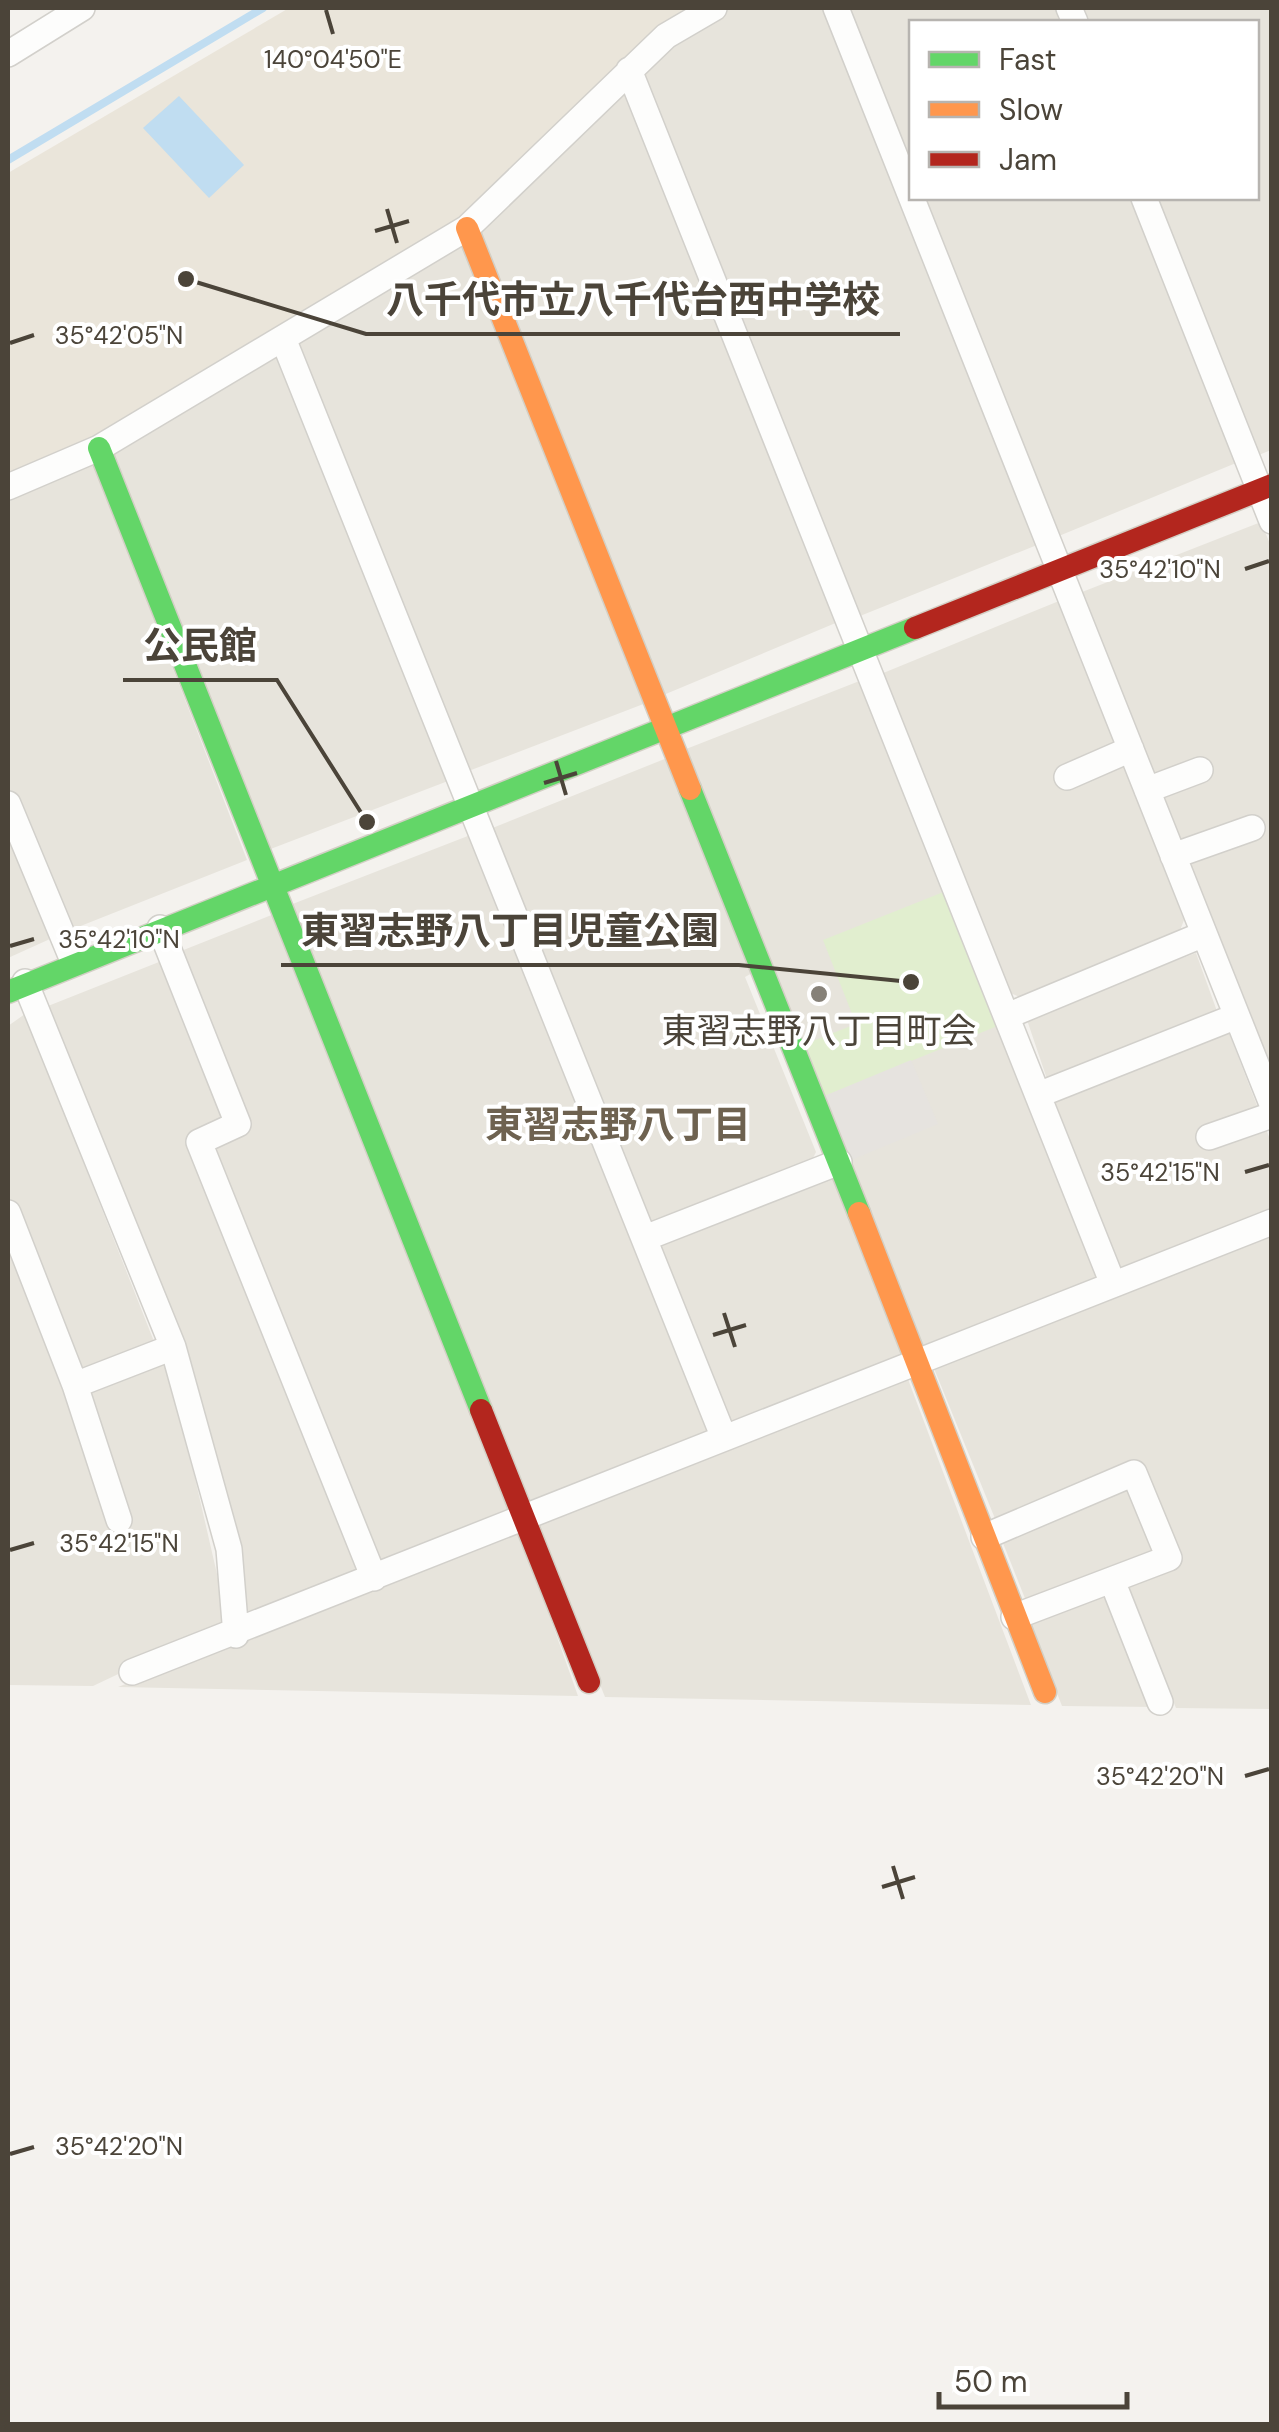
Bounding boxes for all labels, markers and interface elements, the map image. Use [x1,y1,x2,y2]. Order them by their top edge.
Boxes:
legend [909,20,1259,200]
text: Fast [999,40,1057,79]
text: 140°04'50"E [264,43,402,76]
text: Slow [999,90,1063,129]
text: Jam [999,140,1057,179]
callout: 八千代市立八千代台西中学校 [366,266,900,334]
text: 八千代市立八千代台西中学校 [386,275,880,325]
text: 35°42'05"N [55,319,183,352]
text: 35°42'10"N [1099,553,1221,586]
callout: 公民館 [123,612,277,680]
text: 公民館 [143,621,257,671]
callout: 東習志野八丁目児童公園 [281,897,739,965]
text: 東習志野八丁目児童公園 [301,906,719,956]
text: 35°42'10"N [58,923,180,956]
marker: 東習志野八丁目町会 [808,983,830,1005]
place label: 東習志野八丁目町会 [661,1008,977,1054]
district label: 東習志野八丁目 [485,1100,751,1150]
text: 35°42'15"N [1100,1156,1220,1189]
text: 35°42'15"N [59,1527,179,1560]
text: 35°42'20"N [1096,1760,1224,1793]
text: 35°42'20"N [55,2130,183,2163]
scale bar [939,2347,1126,2409]
text: 50 m [954,2362,1028,2401]

